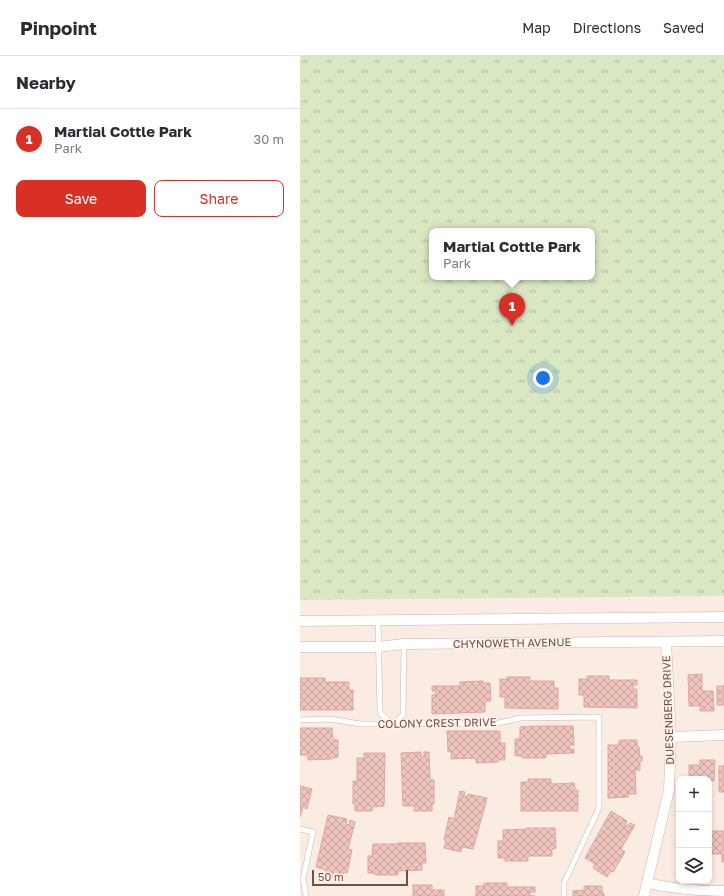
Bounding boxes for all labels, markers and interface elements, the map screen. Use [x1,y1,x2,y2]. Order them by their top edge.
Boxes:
text: Pinpoint [20,16,97,39]
text: Map [522,19,551,36]
text: Directions [573,19,641,36]
text: Saved [663,19,704,36]
text: Nearby [16,72,76,93]
text: Martial Cottle Park [54,122,192,140]
text: 1 [26,131,32,147]
text: 30 m [254,131,284,147]
text: Park [54,140,82,156]
button: Save [16,180,146,217]
button: Share [154,180,284,217]
popup [429,228,595,280]
text: Martial Cottle Park [443,237,581,255]
text: Park [443,255,471,271]
pin: 1 [499,293,525,326]
your location [533,368,553,388]
street label: CHYNOWETH AVENUE [453,635,571,650]
street label: DUESENBERG DRIVE [659,655,676,765]
street label: COLONY CREST DRIVE [378,715,497,730]
map controls [676,776,712,884]
button: + [676,776,712,812]
button: − [676,812,712,848]
button: layers [676,848,712,884]
scale bar [312,868,408,887]
text: 50 m [318,870,344,883]

